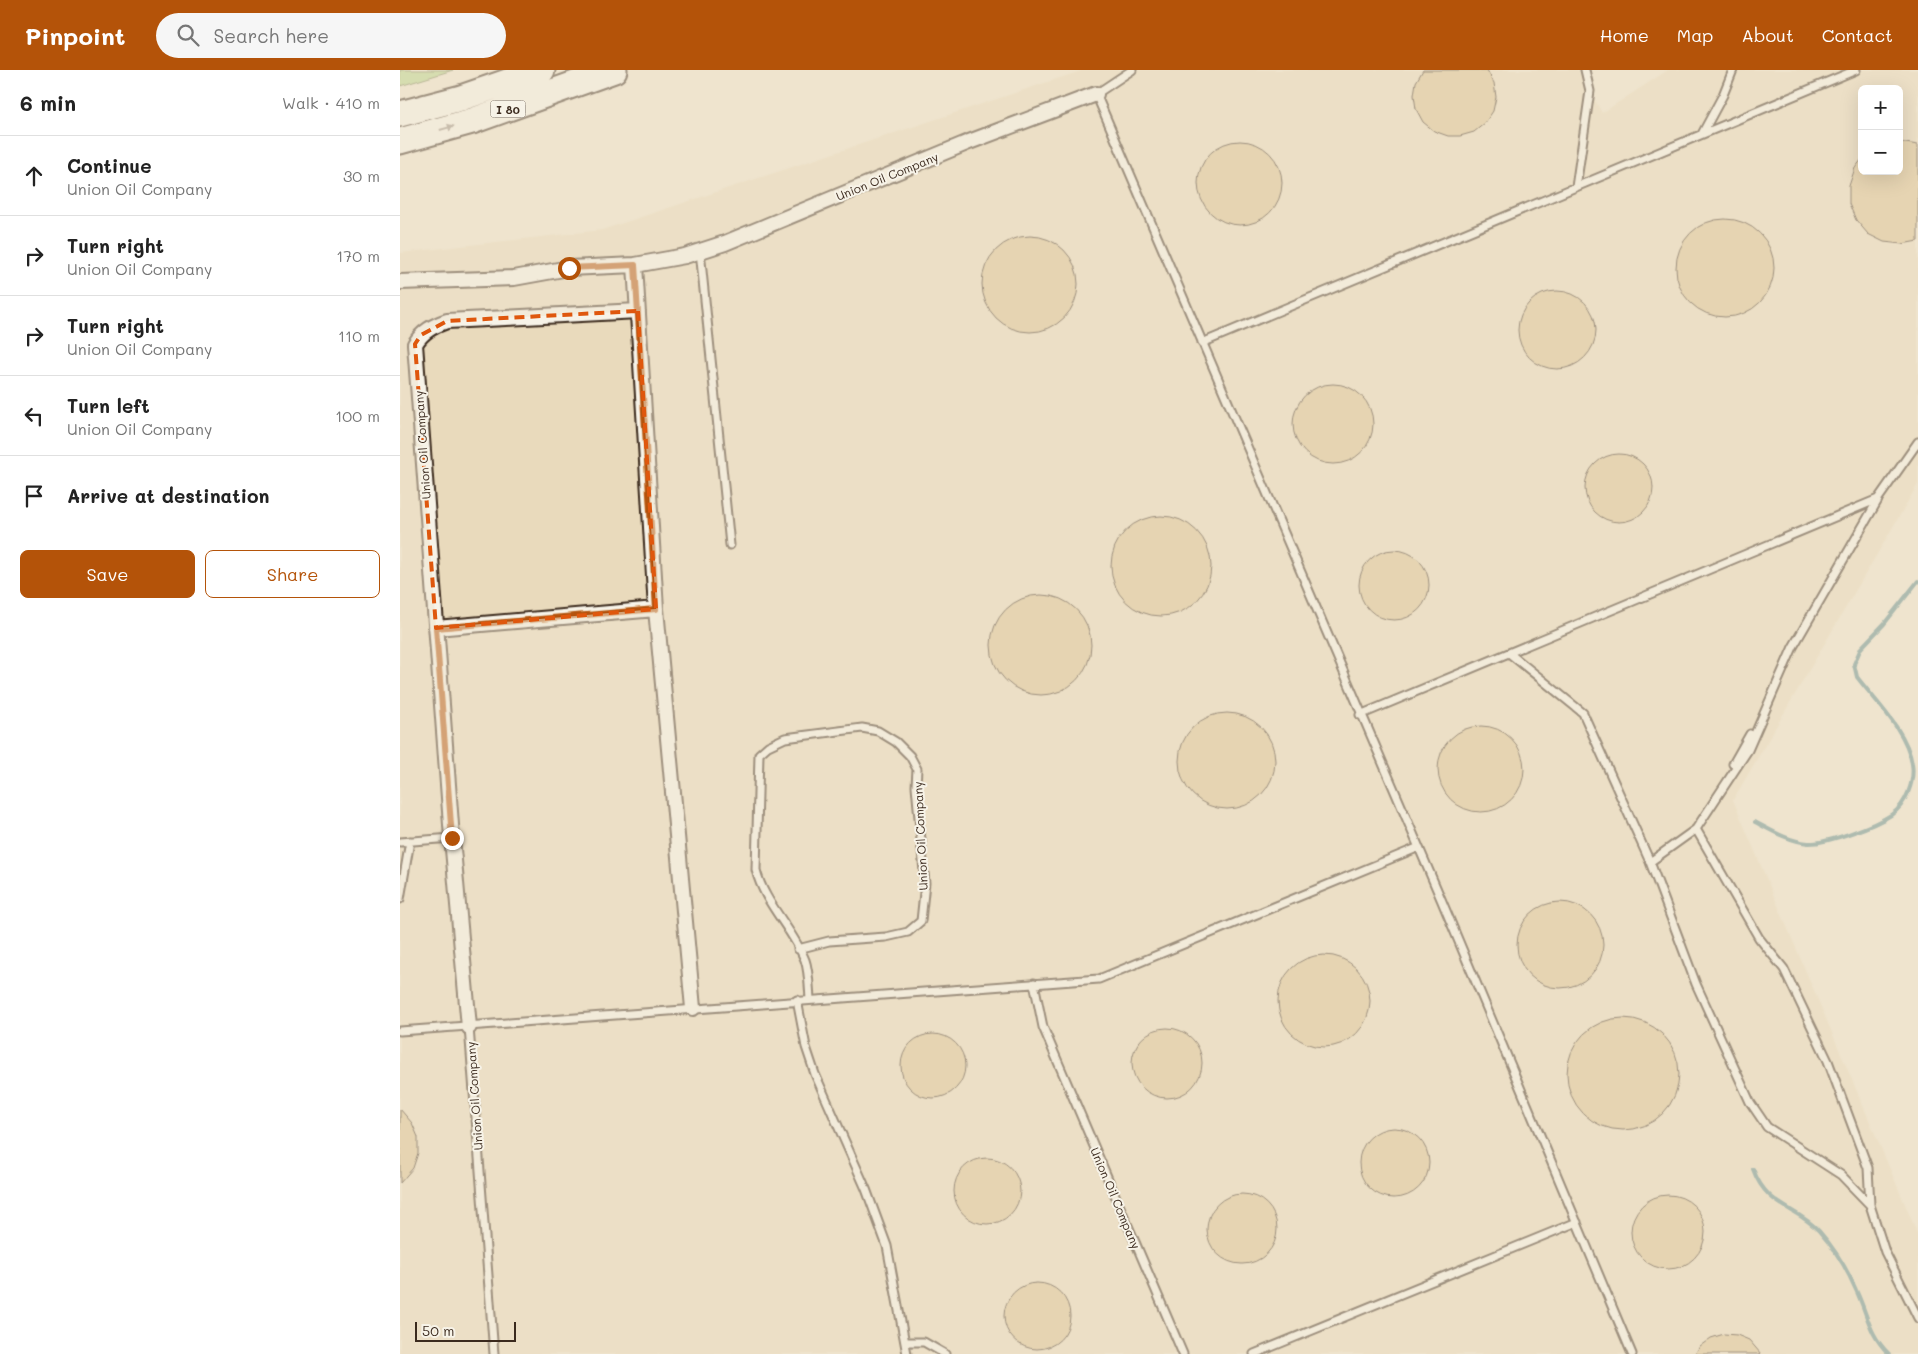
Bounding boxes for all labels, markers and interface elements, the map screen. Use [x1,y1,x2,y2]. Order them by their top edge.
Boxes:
search box [156,13,506,58]
text: Pinpoint [25,20,126,51]
icon: search [174,21,202,49]
text: Search here [214,23,329,48]
text: Home [1600,23,1649,47]
text: Map [1677,23,1713,47]
text: About [1741,23,1794,47]
text: Contact [1822,23,1893,47]
map controls [1858,85,1903,175]
button: + [1858,85,1903,130]
text: 6 min [20,89,76,116]
text: Walk · 410 m [282,92,380,113]
road number: I 80 [490,100,526,118]
one-way arrow [440,123,455,131]
button: − [1858,130,1903,175]
street label: Union Oil Company [833,148,941,204]
text: Continue [67,153,152,178]
icon: ahead [20,162,48,190]
text: 30 m [343,165,380,186]
text: Union Oil Company [67,178,212,199]
text: Turn right [67,233,164,258]
icon: right [20,242,48,270]
text: 170 m [336,245,380,266]
route start [558,257,581,280]
text: Union Oil Company [67,258,212,279]
text: Turn right [67,313,164,338]
icon: right [20,322,48,350]
text: 110 m [338,325,380,346]
text: Union Oil Company [67,338,212,359]
street label: Union Oil Company [410,390,434,500]
text: Turn left [67,393,150,418]
icon: left [20,402,48,430]
text: 100 m [335,405,380,426]
text: Union Oil Company [67,418,212,439]
icon: arrive [20,482,48,510]
text: Arrive at destination [67,483,270,508]
button: Save [20,550,195,598]
button: Share [205,550,380,598]
street label: Union Oil Company [909,781,931,891]
route end [441,827,464,850]
street label: Union Oil Company [462,1041,486,1151]
street label: Union Oil Company [1087,1145,1145,1251]
scale bar [415,1319,516,1342]
text: 50 m [422,1321,454,1340]

